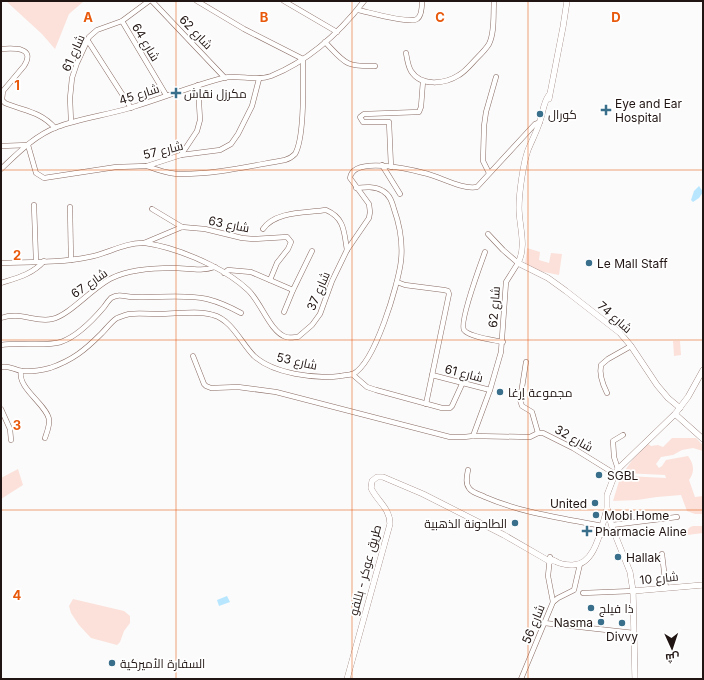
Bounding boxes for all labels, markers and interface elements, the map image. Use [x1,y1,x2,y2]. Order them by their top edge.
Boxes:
text: A [83,9,93,25]
text: B [260,9,269,25]
text: C [435,9,445,25]
text: D [611,9,621,25]
street label: شارع 62 [176,12,216,53]
street label: شارع 64 [128,20,163,64]
street label: شارع 61 [58,32,89,74]
text: 1 [14,77,20,93]
street label: شارع 45 [117,80,162,109]
place label: مكرزل نقاش [184,86,247,101]
marker: مكرزل نقاش [171,88,181,98]
place label: Eye and Ear Hospital [615,96,683,125]
marker: Eye and Ear Hospital [600,104,612,116]
place label: كورال [548,107,577,122]
marker: كورال [535,109,545,119]
street label: شارع 57 [141,138,185,163]
street label: شارع 63 [207,213,251,236]
text: 2 [13,247,21,263]
place label: Le Mall Staff [597,256,668,271]
marker: Le Mall Staff [584,258,594,268]
street label: شارع 67 [68,265,111,302]
street label: شارع 37 [303,269,334,313]
street label: شارع 62 [485,286,504,328]
street label: شارع 74 [594,298,635,337]
street label: شارع 53 [275,349,319,374]
street label: شارع 61 [443,361,485,386]
place label: مجموعة إرغا [508,385,572,400]
marker: مجموعة إرغا [495,387,505,397]
text: 3 [13,417,21,433]
street label: شارع 32 [552,421,596,455]
place label: SGBL [607,468,639,483]
marker: SGBL [594,470,604,480]
place label: United [550,496,587,511]
marker: United [590,498,600,508]
place label: Mobi Home [604,508,669,523]
marker: Mobi Home [591,510,601,520]
place label: الطاحونة الذهبية [424,516,507,531]
marker: الطاحونة الذهبية [510,518,520,528]
street label: طريق عوكر - بللفو [346,523,384,617]
place label: Pharmacie Aline [595,524,687,539]
marker: Pharmacie Aline [582,526,592,536]
place label: Hallak [626,550,661,565]
marker: Hallak [613,552,623,562]
street label: شارع 10 [639,568,679,588]
text: 4 [13,587,22,603]
place label: ذا فيلج [599,601,634,617]
street label: شارع 56 [518,602,549,646]
marker: ذا فيلج [586,603,596,613]
place label: Nasma [554,615,593,630]
marker: Nasma [596,617,606,627]
marker: Divvy [617,618,627,628]
north arrow [652,628,692,668]
place label: Divvy [606,629,638,644]
text: ش [665,651,680,665]
place label: السفارة الأميركية [120,656,205,671]
marker: السفارة الأميركية [107,658,117,668]

